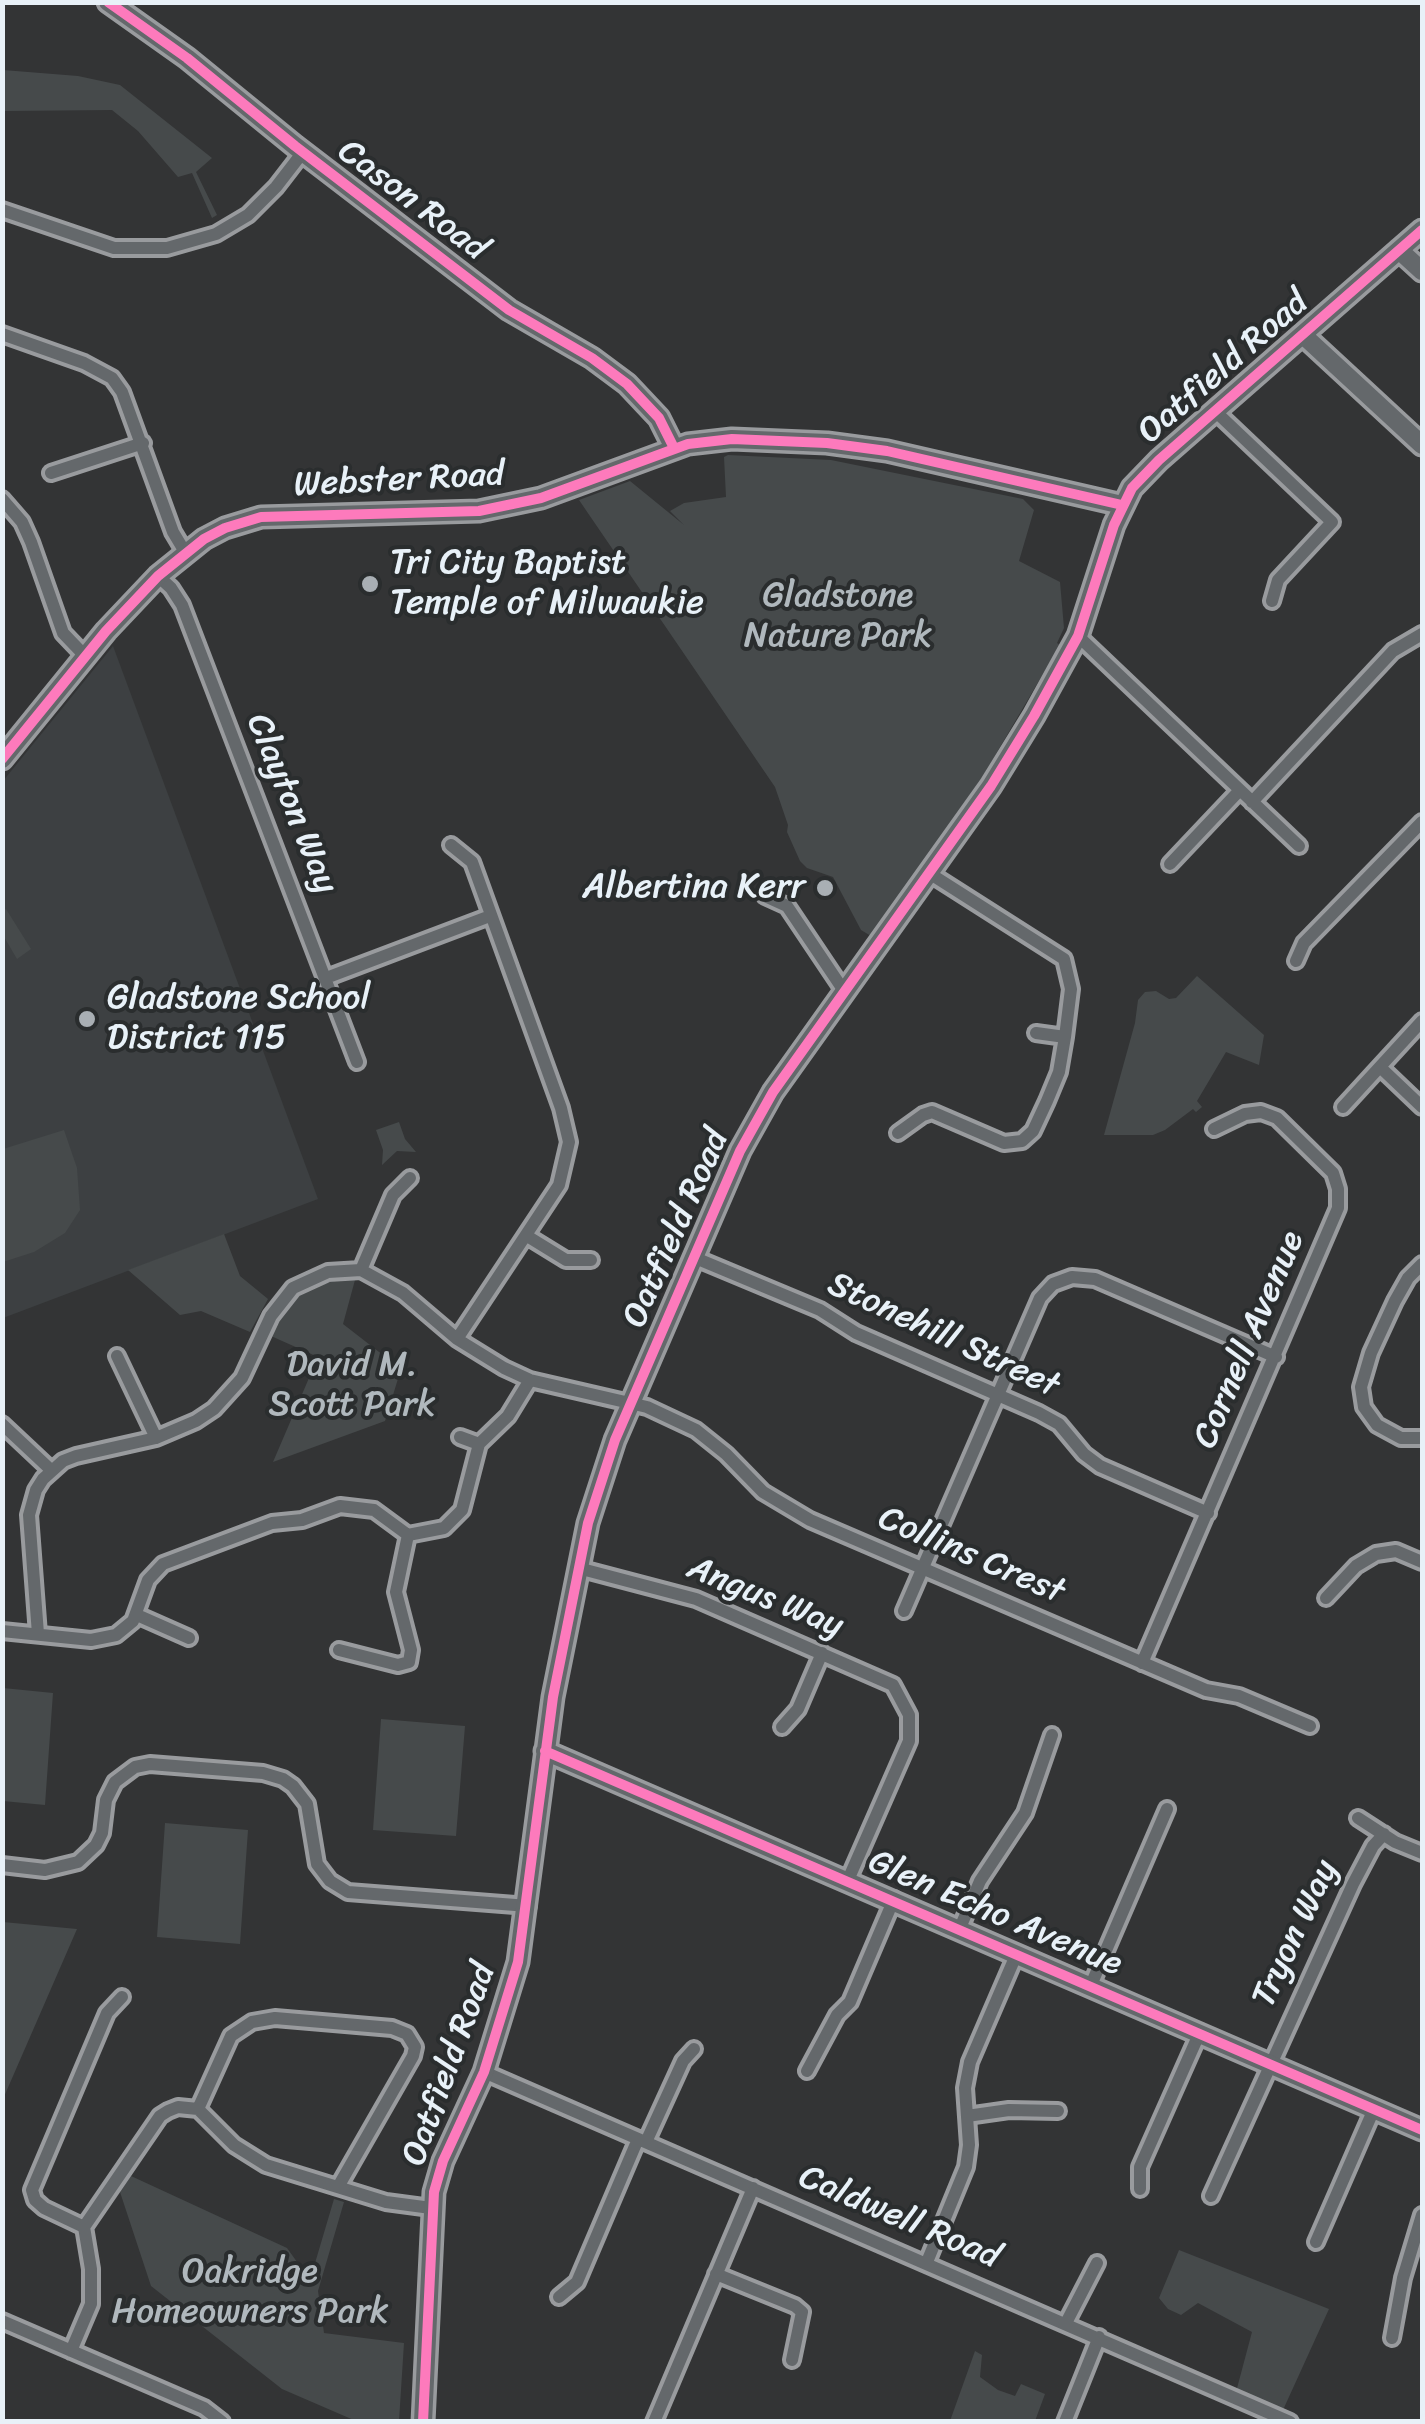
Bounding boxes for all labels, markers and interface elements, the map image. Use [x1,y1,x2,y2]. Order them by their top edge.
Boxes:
street label: Cason Road [329,131,495,271]
street label: Oatfield Road [1130,283,1318,453]
street label: Webster Road [293,455,505,507]
place label: Tri City Baptist Temple of Milwaukie [390,543,704,625]
marker: Tri City Baptist Temple of Milwaukie [359,573,381,595]
park label: Gladstone Nature Park [744,576,932,658]
street label: Clayton Way [236,708,346,900]
place label: Albertina Kerr [583,867,805,909]
marker: Albertina Kerr [814,877,836,899]
place label: Gladstone School District 115 [107,978,370,1060]
marker: Gladstone School District 115 [76,1008,98,1030]
street label: Oatfield Road [615,1124,739,1334]
street label: Cornell Avenue [1185,1225,1315,1455]
street label: Stonehill Street [821,1264,1065,1408]
park label: David M. Scott Park [269,1345,435,1427]
street label: Collins Crest [872,1498,1070,1614]
street label: Angus Way [681,1548,849,1648]
street label: Glen Echo Avenue [862,1842,1128,1986]
street label: Tryon Way [1244,1854,1348,2014]
street label: Oatfield Road [394,1958,506,2172]
street label: Caldwell Road [792,2157,1006,2279]
park label: Oakridge Homeowners Park [111,2252,389,2334]

